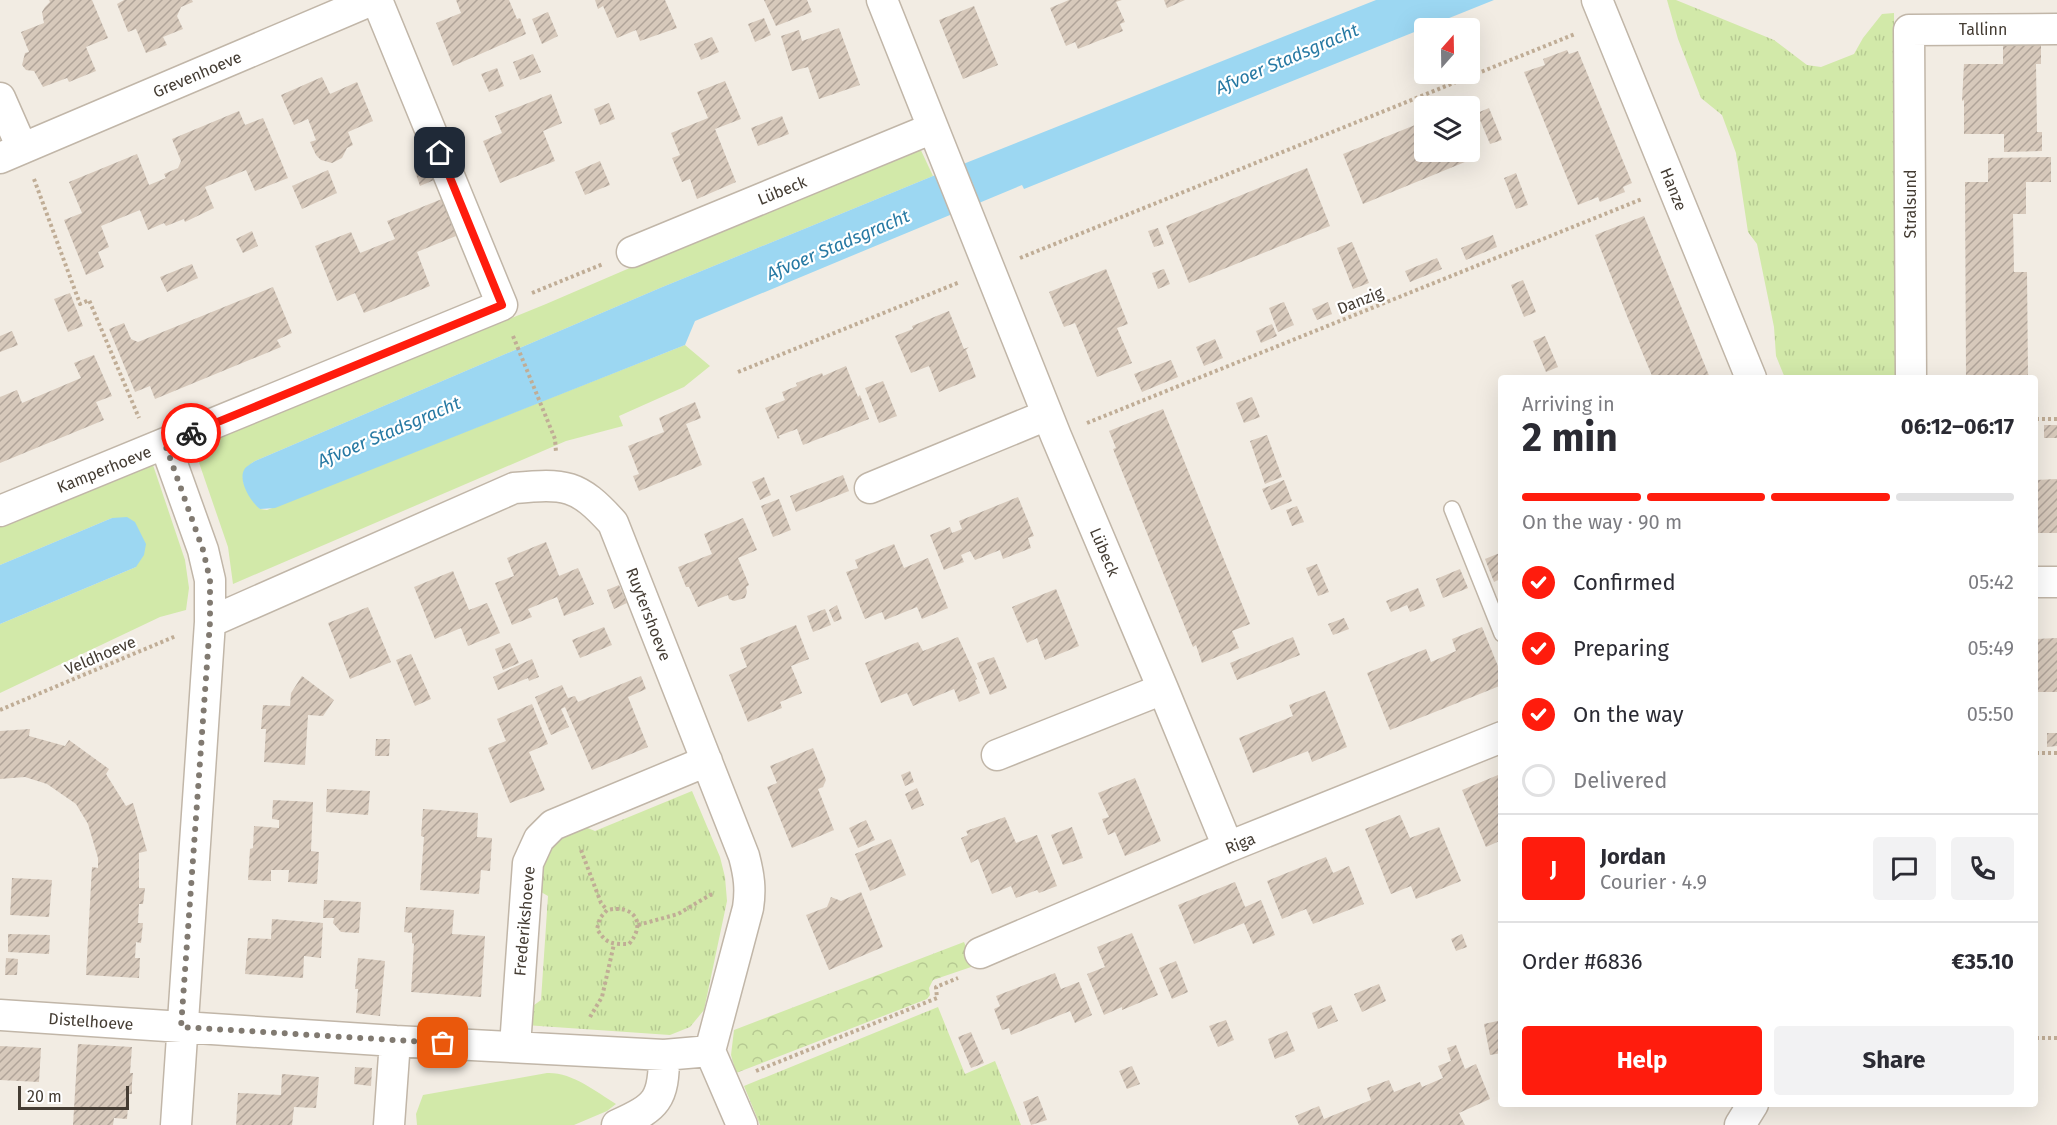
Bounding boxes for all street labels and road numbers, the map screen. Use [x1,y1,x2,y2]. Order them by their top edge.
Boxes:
street label: Tallinn [1959,20,2007,39]
street label: Grevenhoeve [150,47,244,102]
street label: Hanze [1656,165,1691,213]
street label: Stralsund [1901,169,1920,239]
street label: Lübeck [755,172,810,209]
street label: Danzig [1334,282,1387,318]
street label: Kamperhoeve [54,442,154,497]
street label: Lübeck [1086,525,1124,580]
street label: Ruytershoeve [622,565,675,664]
street label: Veldhoeve [62,632,139,679]
street label: Riga [1222,829,1258,858]
street label: Frederikshoeve [510,865,539,977]
street label: Distelhoeve [48,1009,134,1034]

